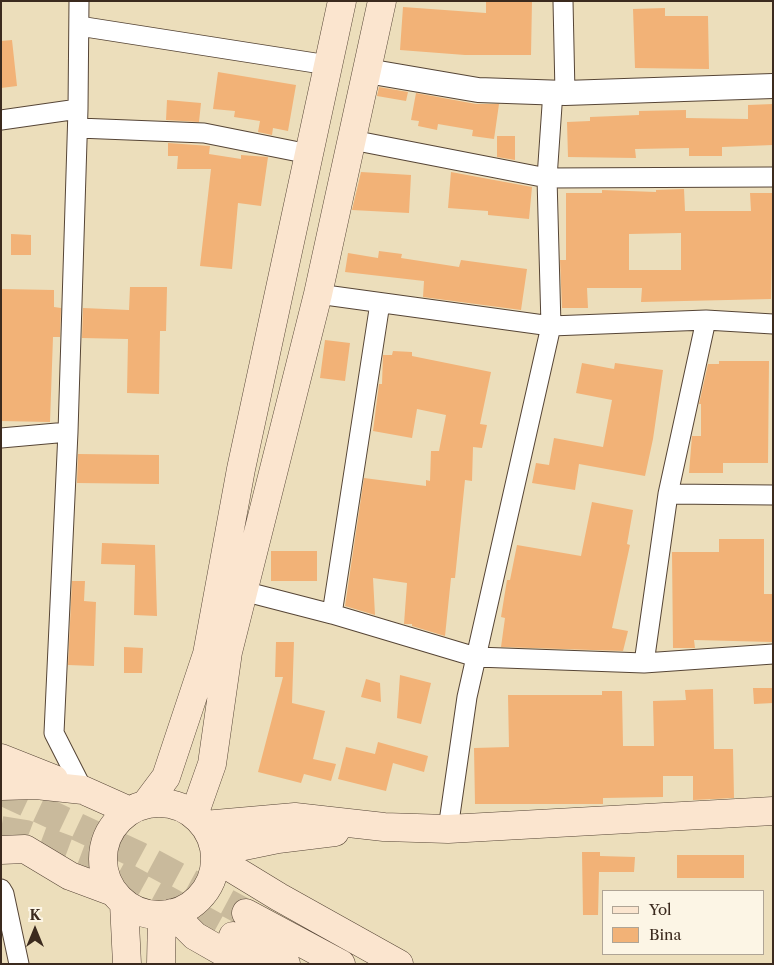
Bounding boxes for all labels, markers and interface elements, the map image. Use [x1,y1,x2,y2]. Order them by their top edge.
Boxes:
legend [602,890,764,955]
text: Yol [649,900,672,919]
north arrow [10,905,60,955]
text: K [29,906,41,924]
text: Bina [649,925,681,944]

